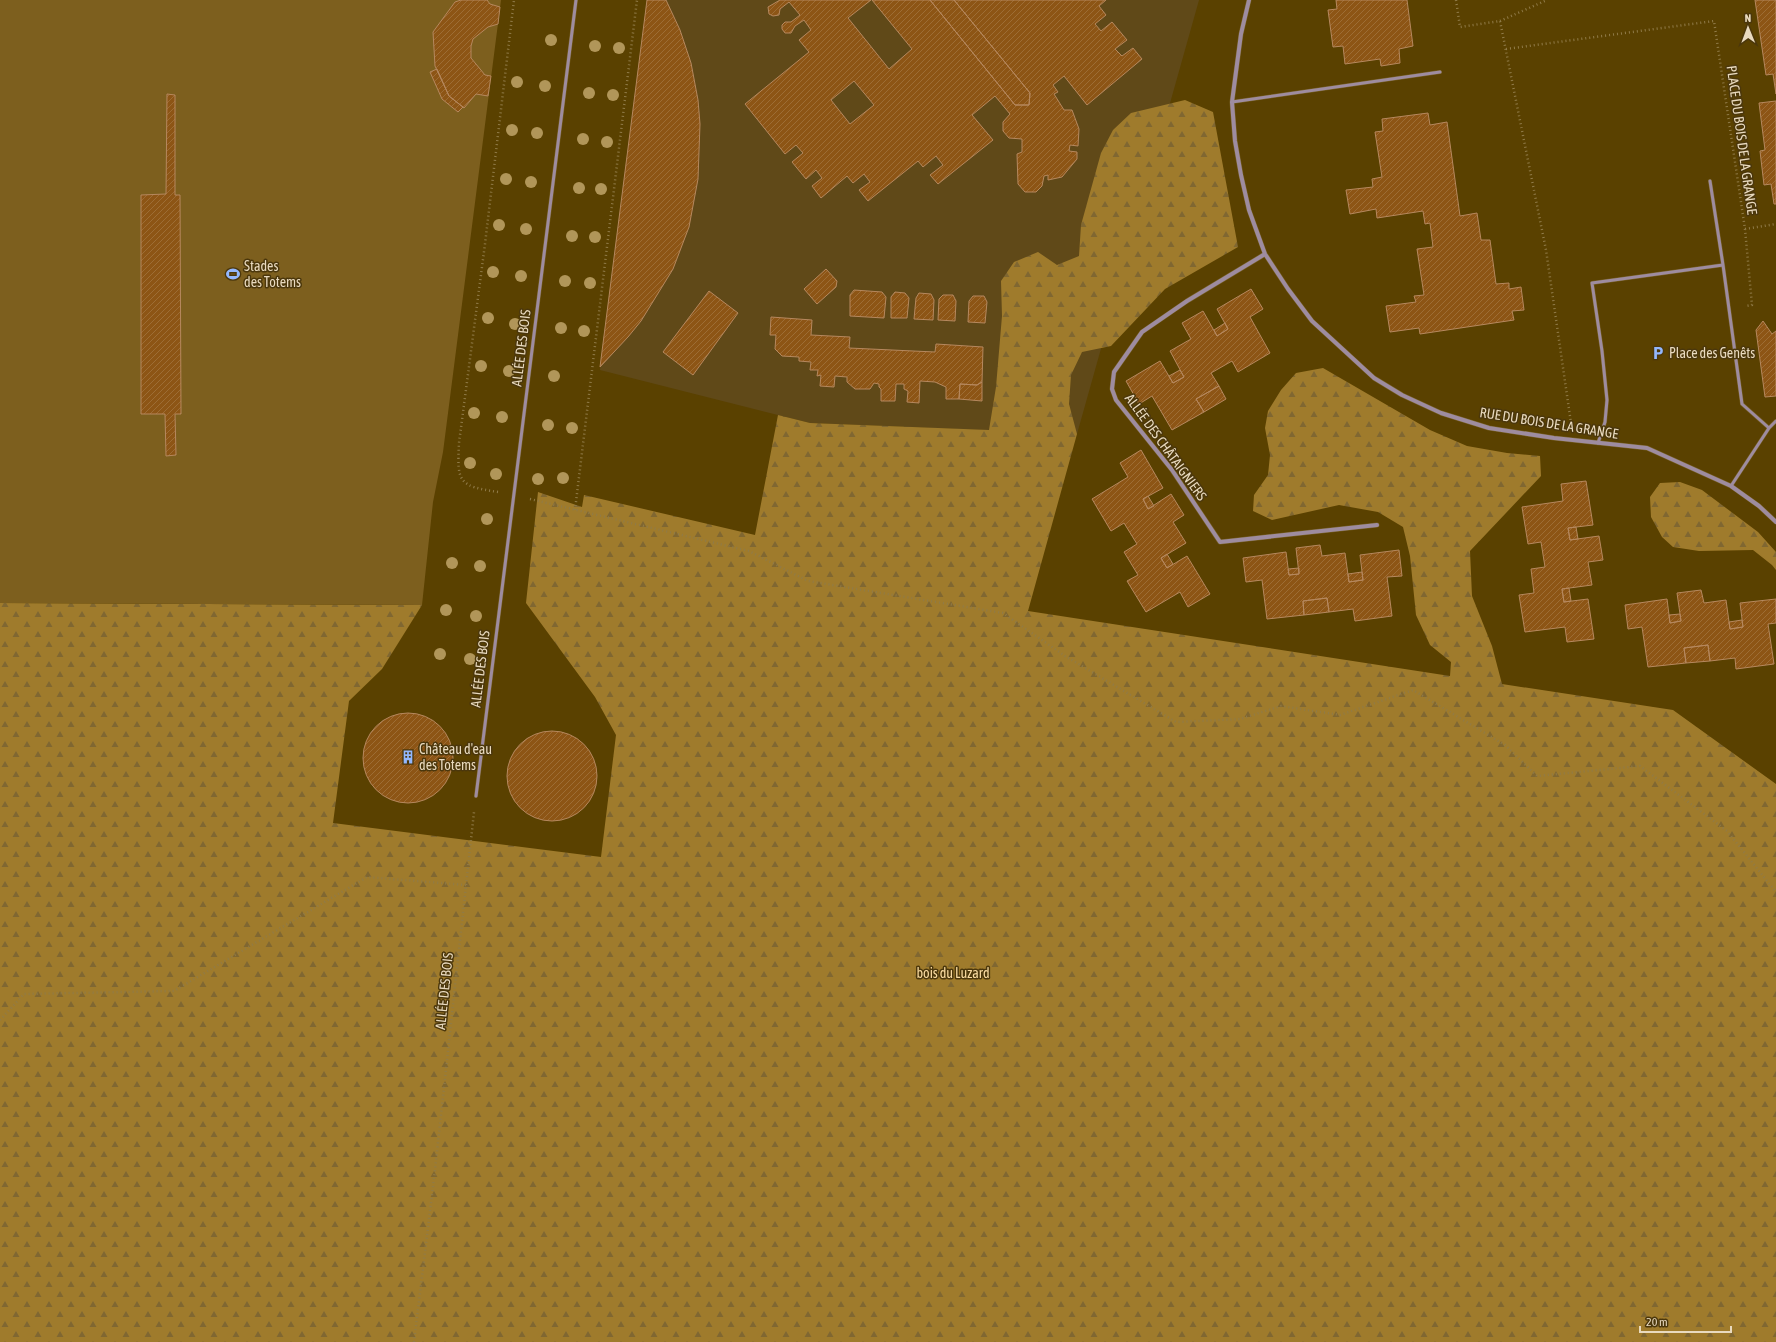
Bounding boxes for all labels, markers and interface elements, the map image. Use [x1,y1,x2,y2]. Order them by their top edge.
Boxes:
north arrow [1728,8,1768,48]
text: N [1744,12,1751,24]
street label: PLACE DU BOIS DE LA GRANGE [1724,64,1760,216]
place label: Stades des Totems [244,258,301,290]
sports icon: Stades des Totems [225,266,241,282]
street label: ALLÉE DES BOIS [508,308,534,387]
parking icon: Place des Genêts [1650,345,1666,361]
place label: Place des Genêts [1669,345,1755,361]
street label: ALLÉE DES CHÂTAIGNIERS [1122,391,1210,504]
street label: RUE DU BOIS DE LA GRANGE [1479,404,1620,442]
street label: ALLÉE DES BOIS [467,629,493,708]
place label: Château d'eau des Totems [419,741,492,773]
building icon: Château d'eau des Totems [400,749,416,765]
street label: ALLÉE DES BOIS [432,952,456,1030]
park label: bois du Luzard [916,965,990,981]
scale bar [1640,1308,1731,1334]
text: 20 m [1646,1315,1668,1329]

